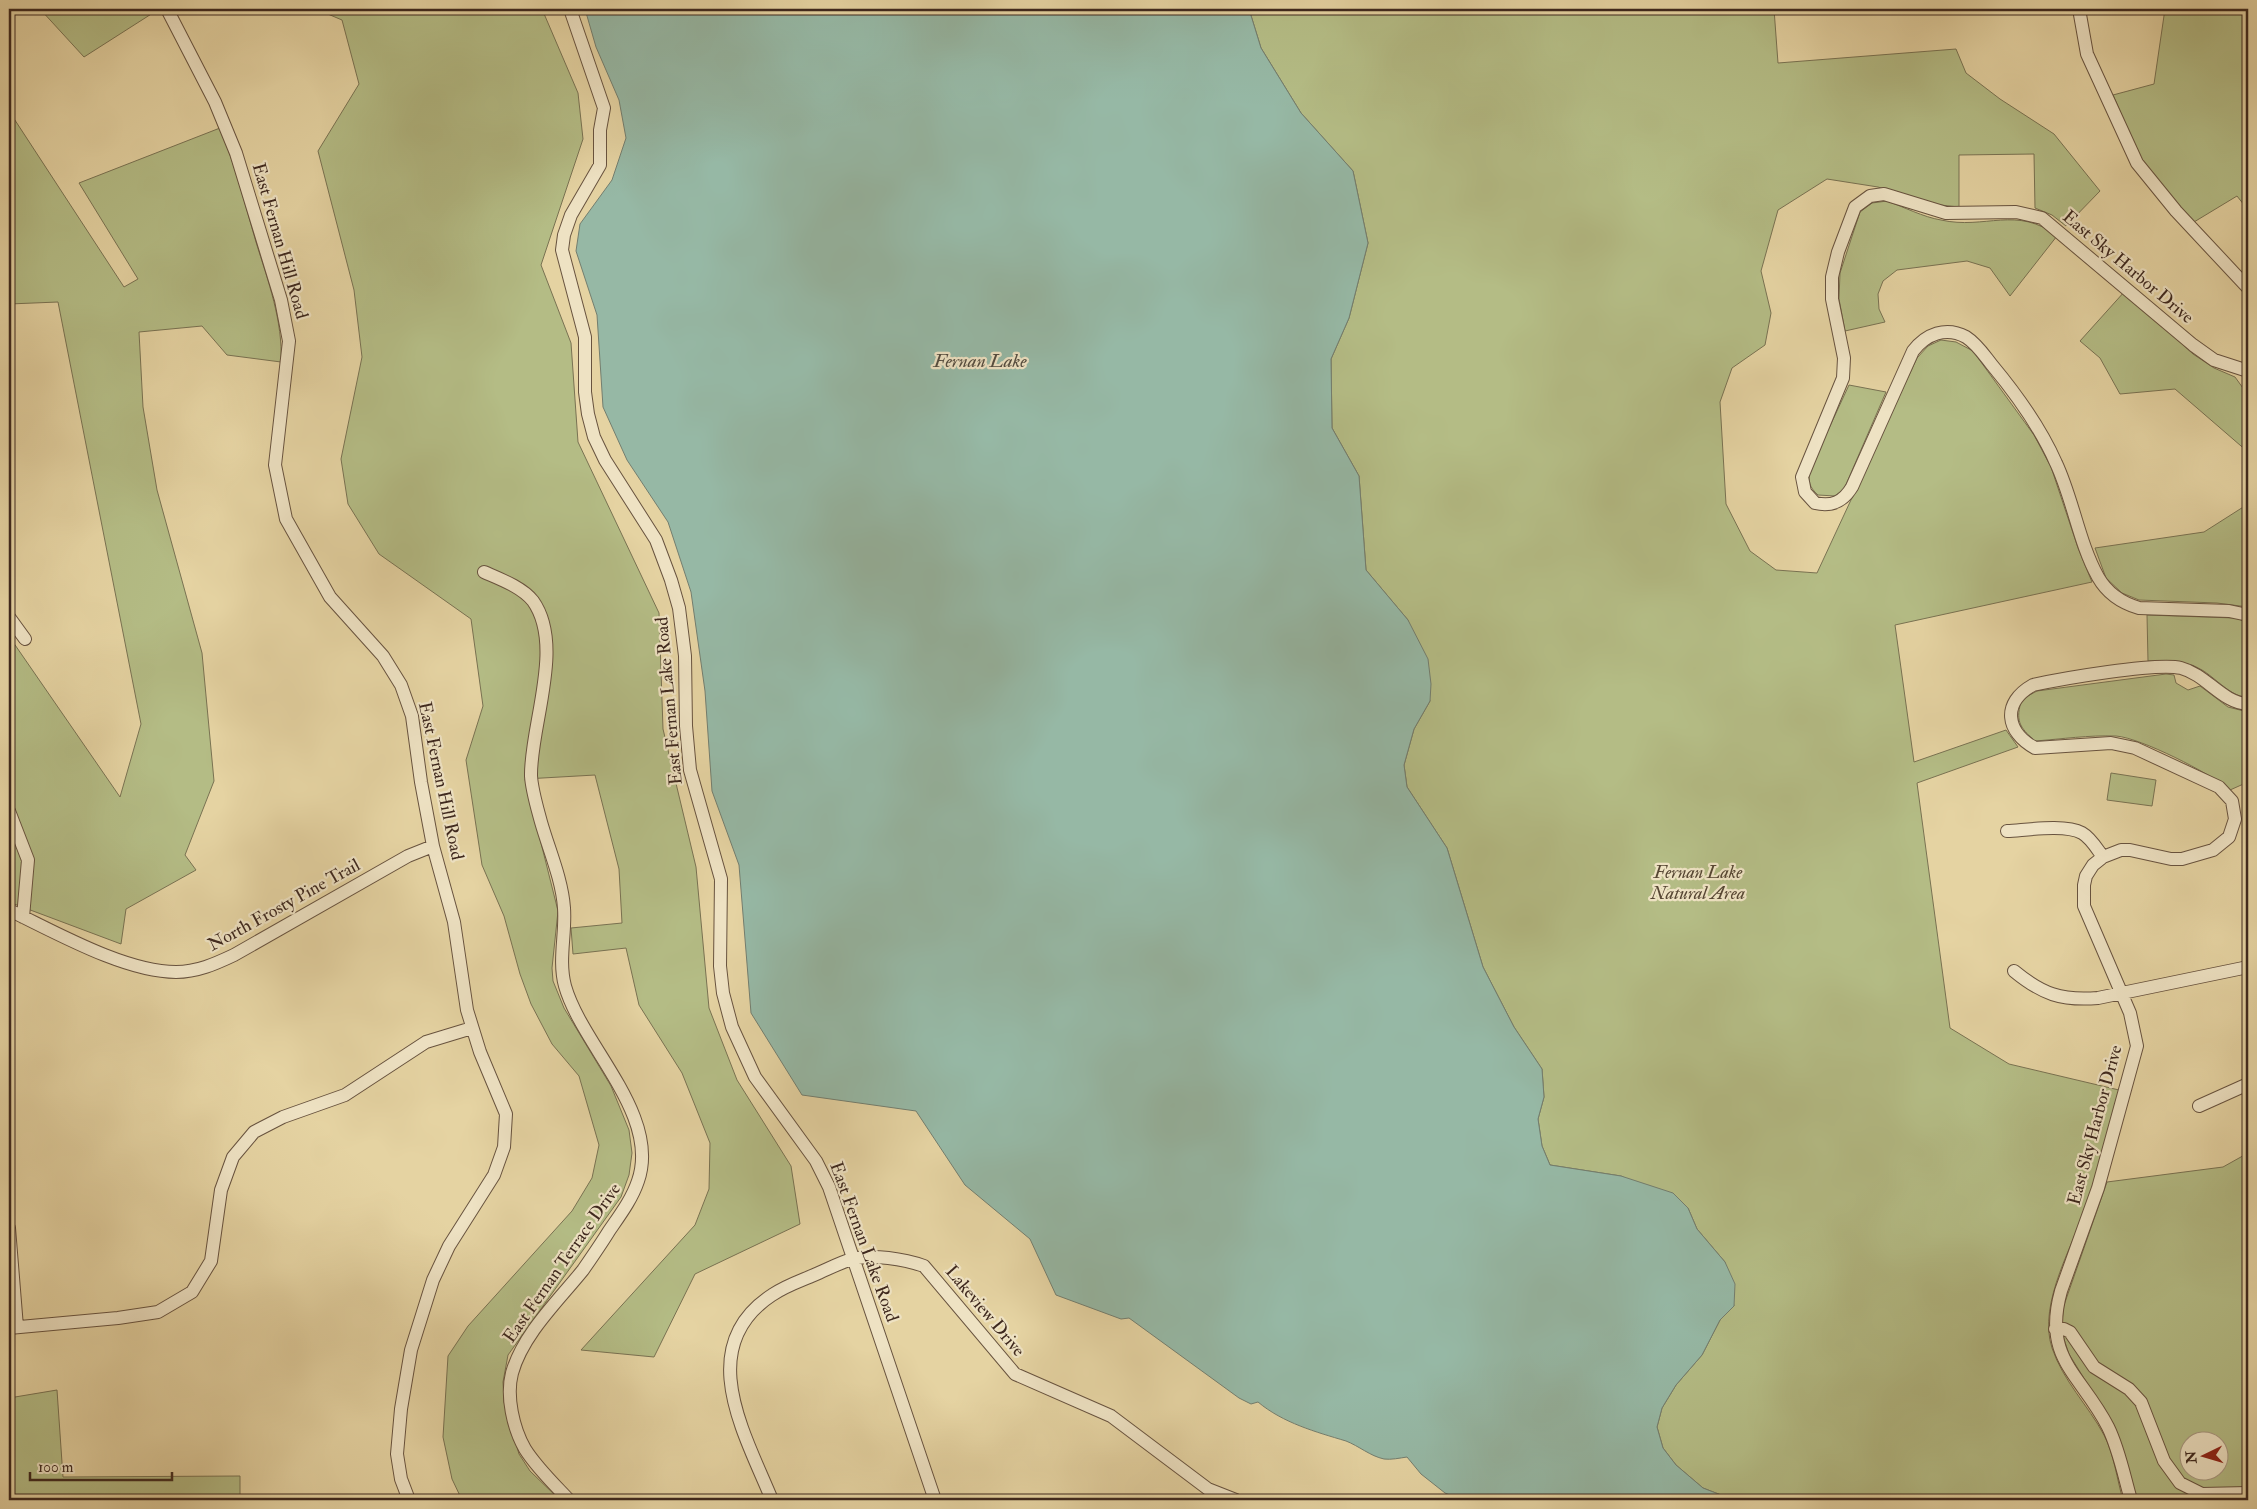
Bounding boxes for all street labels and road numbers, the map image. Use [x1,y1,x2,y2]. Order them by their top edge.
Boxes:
street label: East Fernan Hill Road [247,160,313,322]
street label: East Sky Harbor Drive [2058,205,2199,329]
street label: East Fernan Lake Road [650,616,688,786]
street label: East Fernan Hill Road [413,700,469,862]
street label: North Frosty Pine Trail [204,853,365,956]
street label: East Sky Harbor Drive [2063,1042,2128,1207]
street label: East Fernan Lake Road [824,1159,904,1325]
street label: East Fernan Terrace Drive [498,1178,626,1347]
street label: Lakeview Drive [940,1261,1030,1362]

